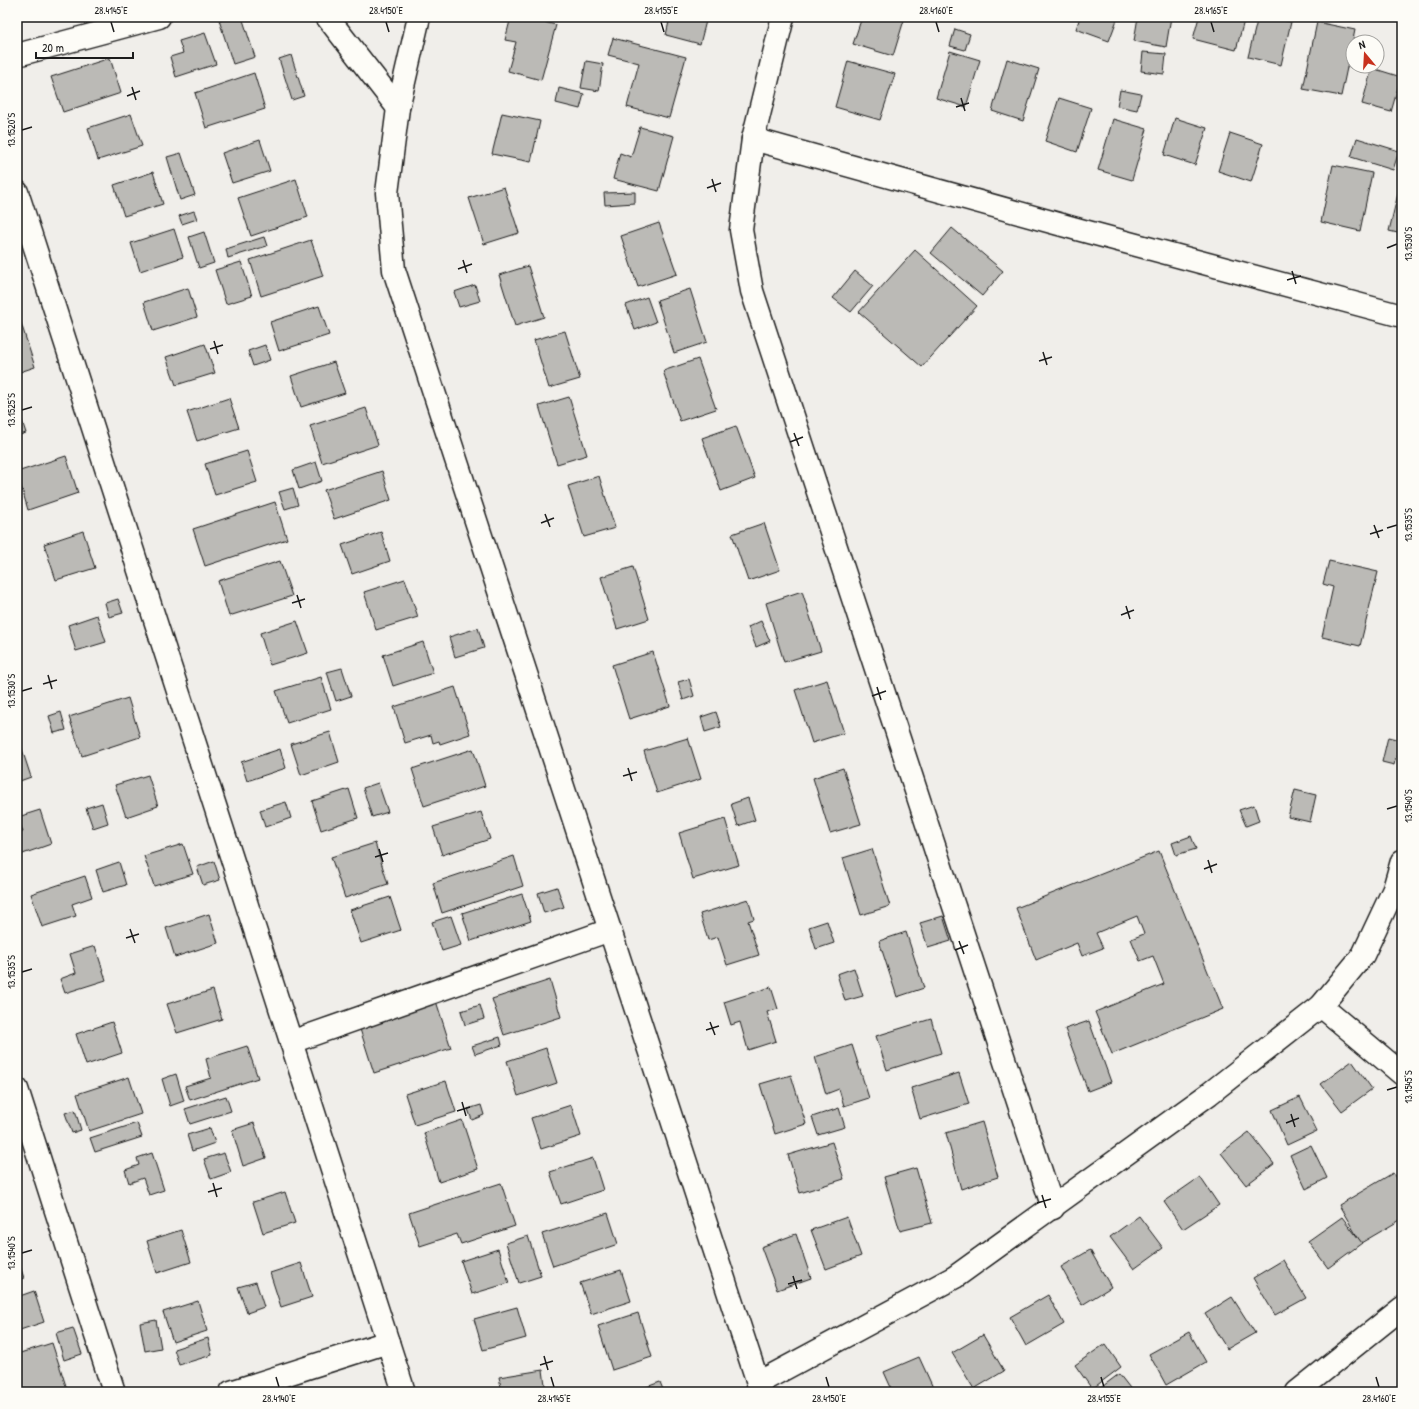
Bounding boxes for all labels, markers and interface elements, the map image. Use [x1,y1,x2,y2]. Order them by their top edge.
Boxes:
text: 28.4145°E [94,4,128,17]
text: 28.4150°E [369,4,404,17]
text: 28.4155°E [644,4,678,17]
text: 28.4160°E [919,4,953,17]
text: 28.4165°E [1194,4,1228,17]
scale bar [36,34,133,60]
north arrow [1345,34,1385,74]
text: N [1357,37,1367,52]
text: 20 m [42,39,64,56]
text: 13.1520°S [5,113,18,147]
text: 13.1530°S [1402,227,1415,261]
text: 13.1525°S [5,393,18,427]
text: 13.1535°S [1402,508,1415,542]
text: 13.1530°S [5,674,18,708]
text: 13.1540°S [1402,789,1415,823]
text: 13.1535°S [5,955,18,989]
text: 13.1545°S [1402,1070,1415,1104]
text: 13.1540°S [5,1236,18,1270]
text: 28.4140°E [262,1392,296,1405]
text: 28.4145°E [537,1392,571,1405]
text: 28.4150°E [812,1392,847,1405]
text: 28.4155°E [1087,1392,1121,1405]
text: 28.4160°E [1362,1392,1396,1405]

